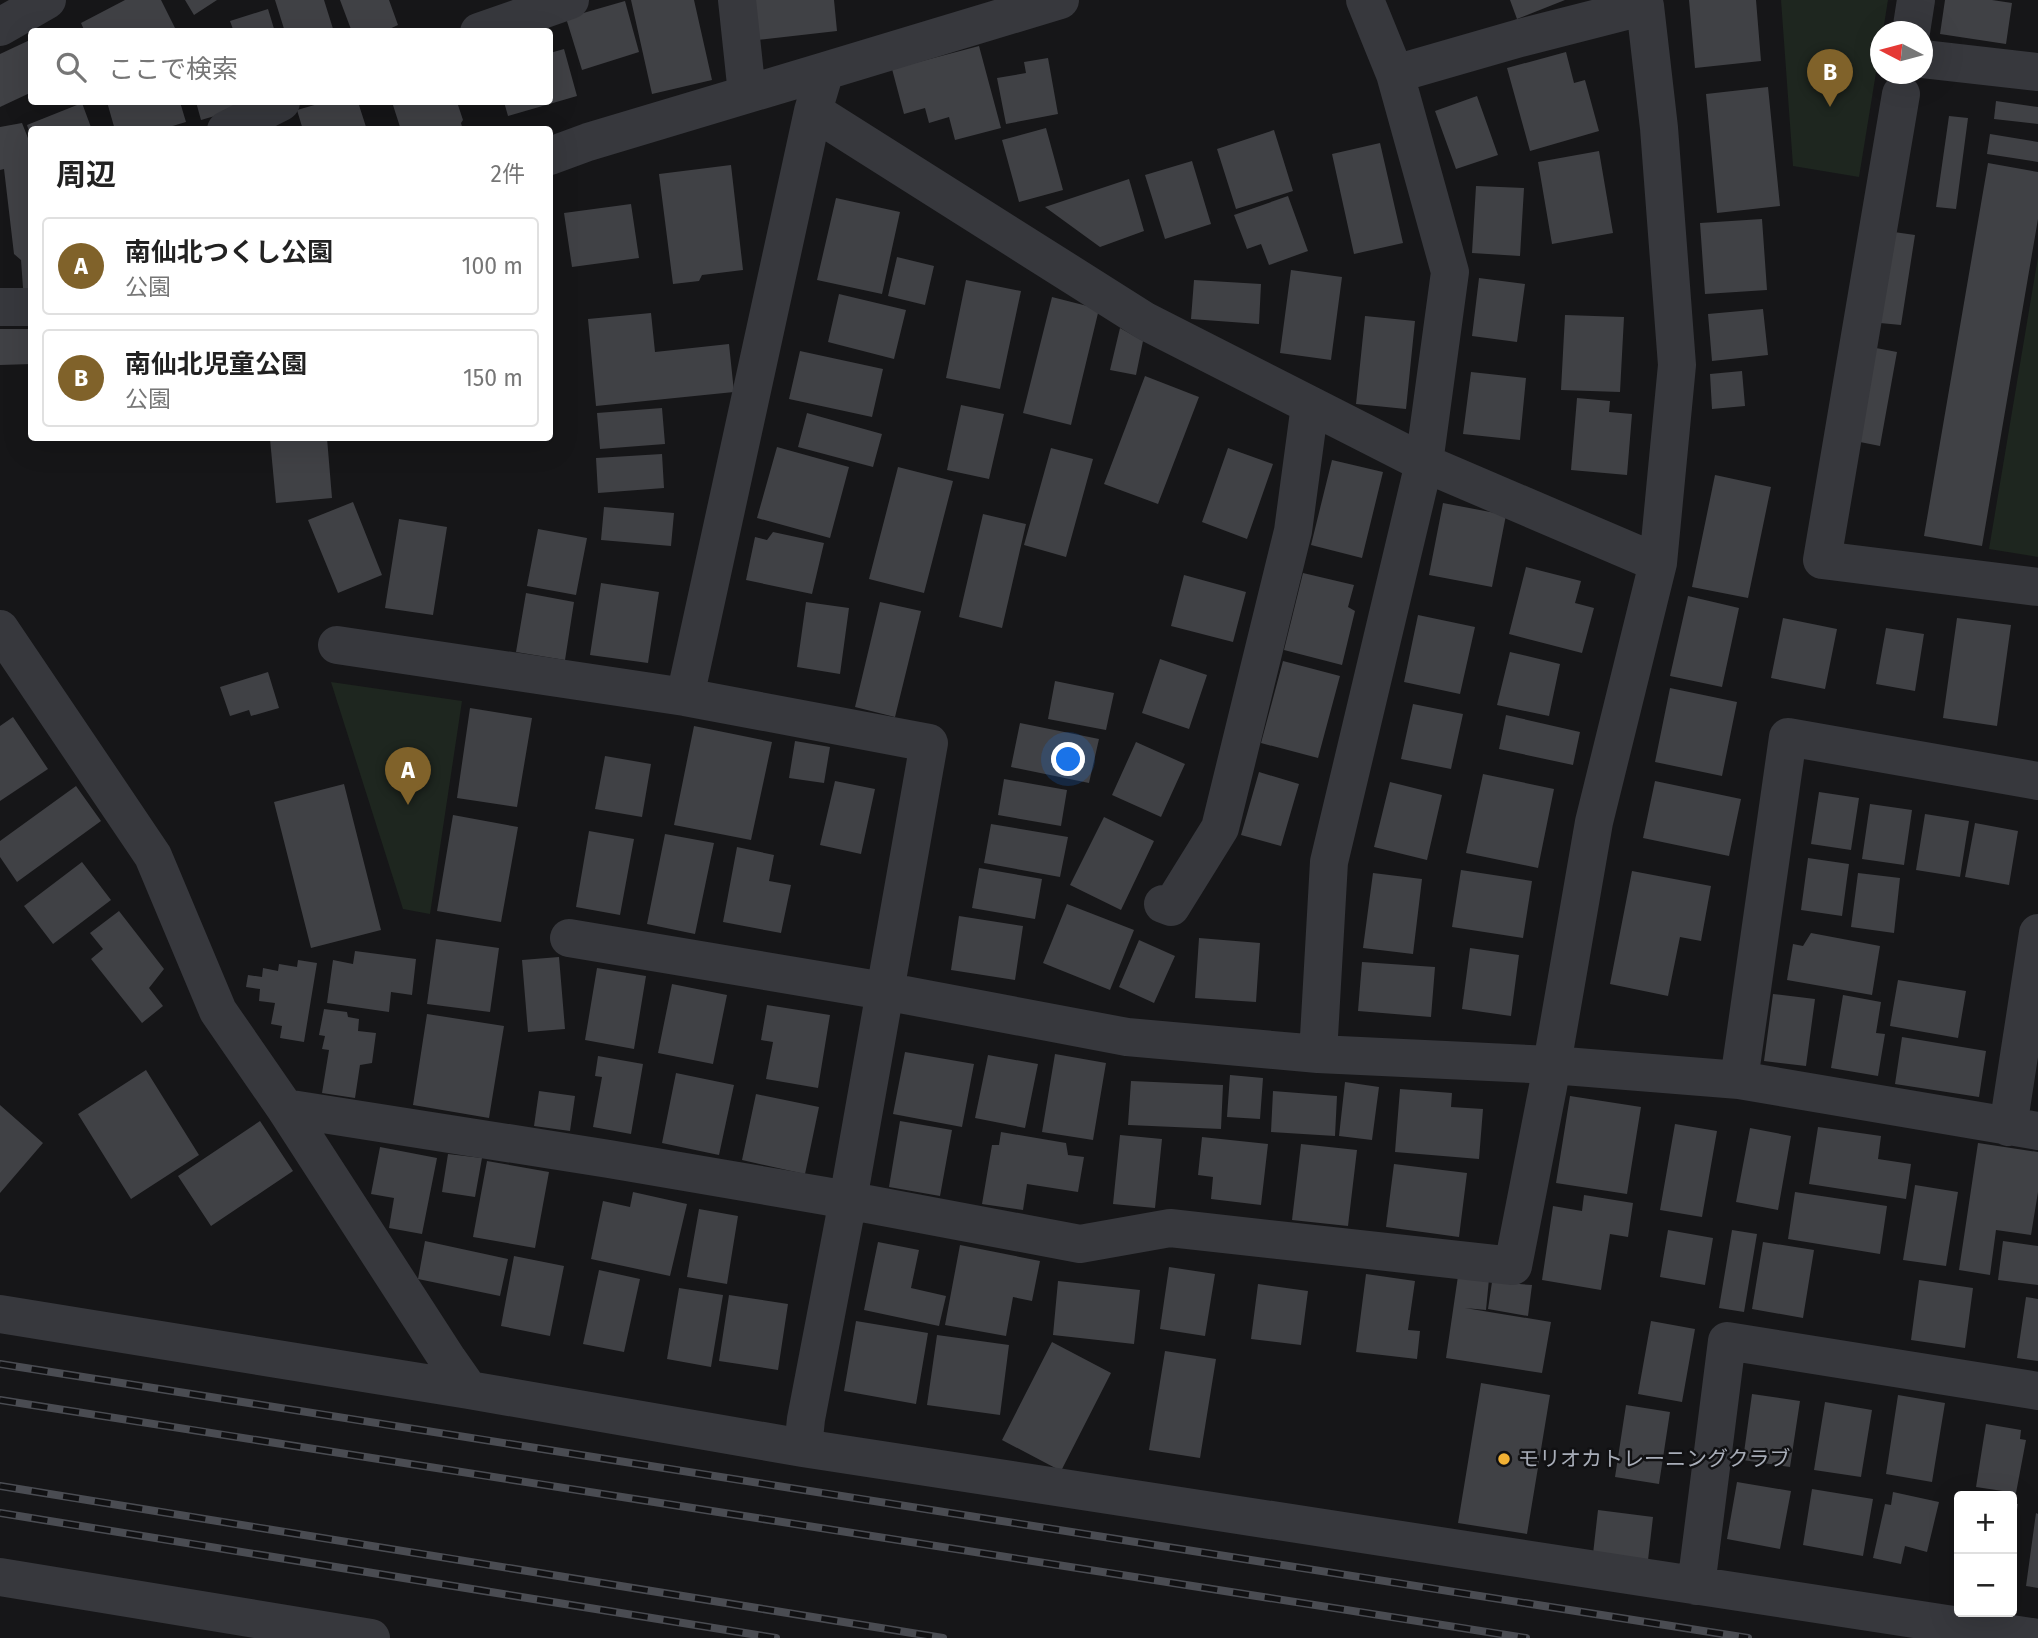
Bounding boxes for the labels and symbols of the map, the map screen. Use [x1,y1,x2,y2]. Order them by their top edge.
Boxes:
north arrow [1870,21,1933,84]
pin: B [1807,49,1853,107]
your location [1051,742,1085,776]
pin: A [385,747,431,805]
place label: モリオカトレーニングクラブ [1518,1446,1791,1472]
marker: モリオカトレーニングクラブ [1496,1451,1512,1467]

